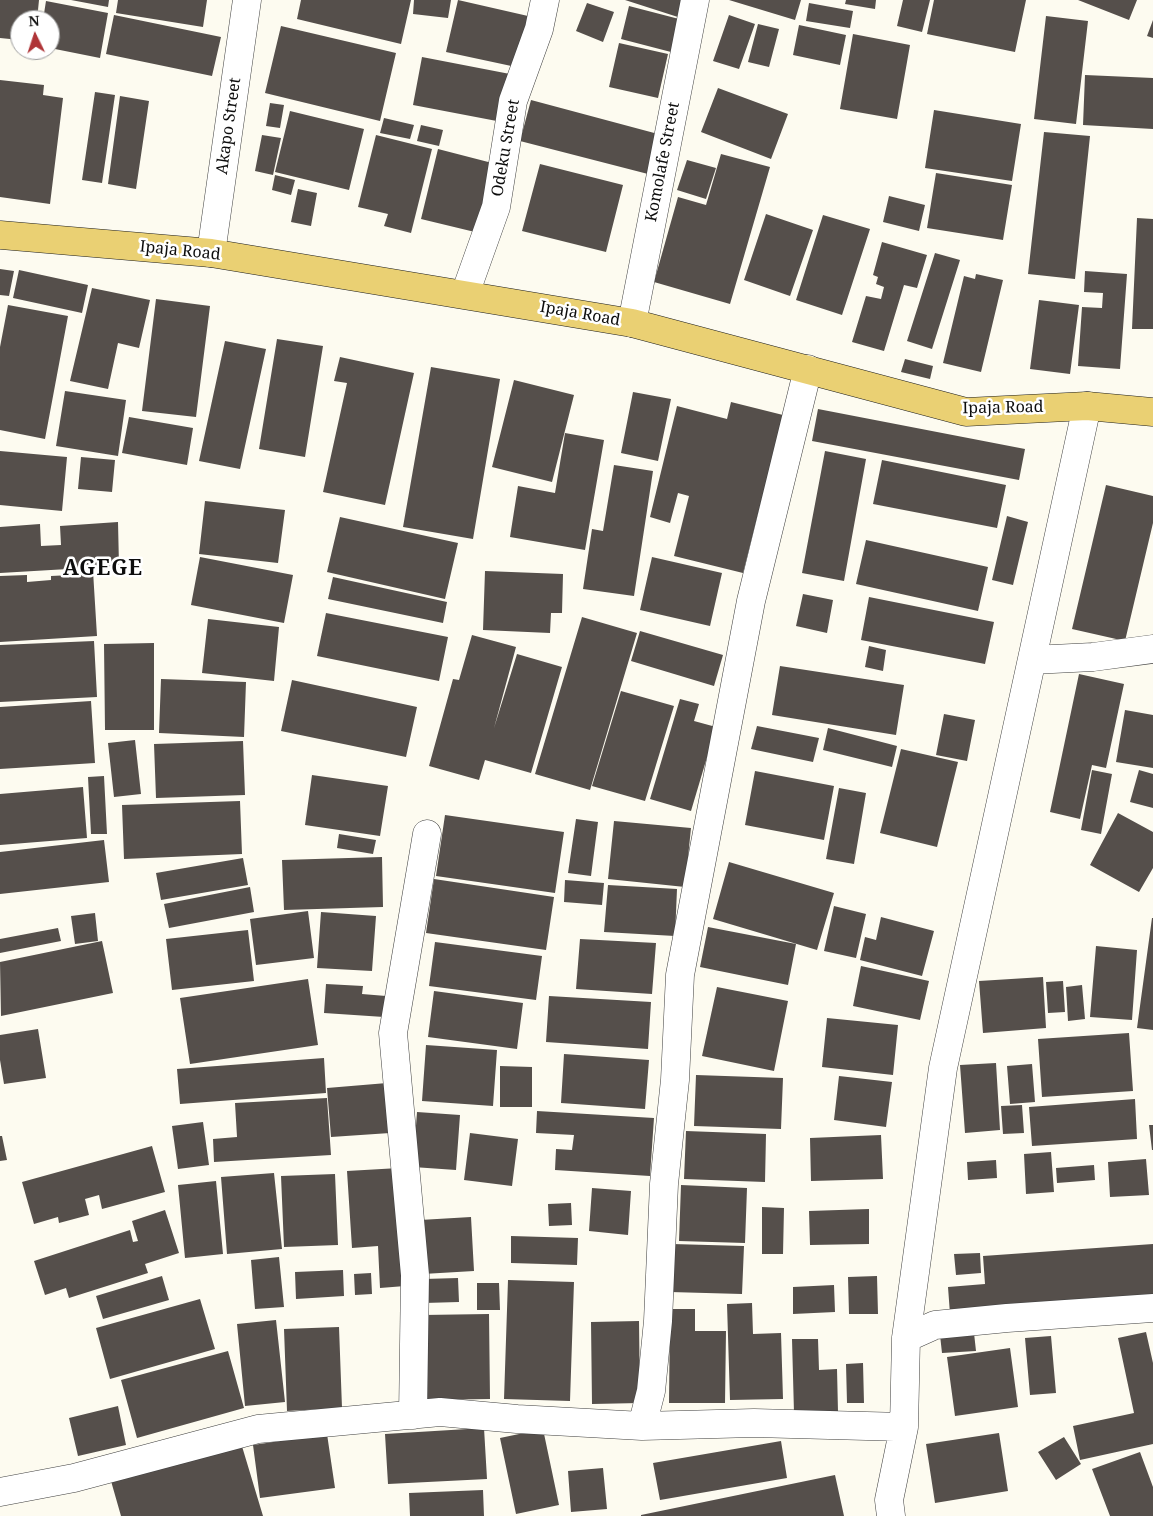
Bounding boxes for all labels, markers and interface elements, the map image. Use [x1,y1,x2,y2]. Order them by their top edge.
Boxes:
north arrow [10,10,60,60]
text: N [28,11,40,30]
street label: Akapo Street [213,76,245,176]
street label: Odeku Street [488,98,524,198]
street label: Komolafe Street [642,100,684,224]
street label: Ipaja Road [139,237,221,265]
street label: Ipaja Road [538,297,622,331]
street label: Ipaja Road [962,398,1044,418]
district label: AGEGE [62,556,144,582]

